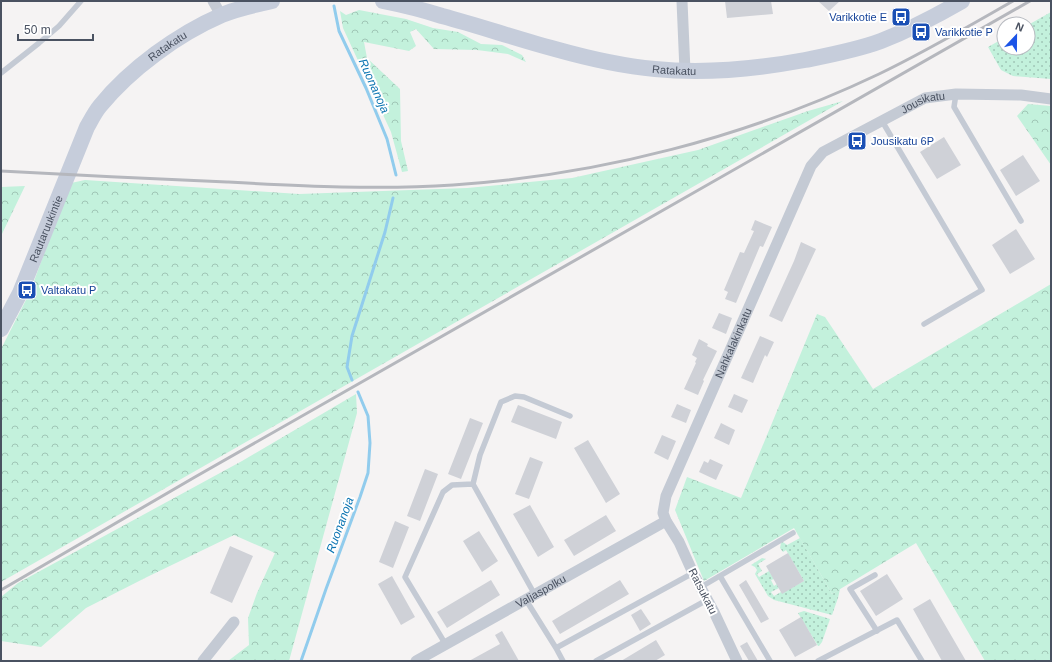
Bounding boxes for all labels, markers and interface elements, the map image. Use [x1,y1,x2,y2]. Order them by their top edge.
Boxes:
bus stop icon: Varikkotie E [890,6,912,28]
place label: Varikkotie E [829,11,887,23]
scale bar [18,16,93,42]
north arrow [996,16,1036,56]
text: N [1014,20,1026,34]
bus stop icon: Varikkotie P [910,21,932,43]
text: 50 m [24,23,51,37]
place label: Varikkotie P [935,26,993,38]
street label: Ratakatu [146,29,189,63]
water label: Ruonanoja [356,57,392,116]
street label: Ratakatu [652,63,696,77]
street label: Jousikatu [899,89,946,116]
bus stop icon: Jousikatu 6P [846,130,868,152]
place label: Jousikatu 6P [871,135,934,147]
street label: Rautaruukintie [27,194,65,264]
bus stop icon: Valtakatu P [16,279,38,301]
place label: Valtakatu P [41,284,96,296]
street label: Nahkalakinkatu [713,306,754,380]
water label: Ruonanoja [323,495,357,555]
street label: Ratsukatu [686,566,720,616]
street label: Valjaspolku [514,572,568,610]

